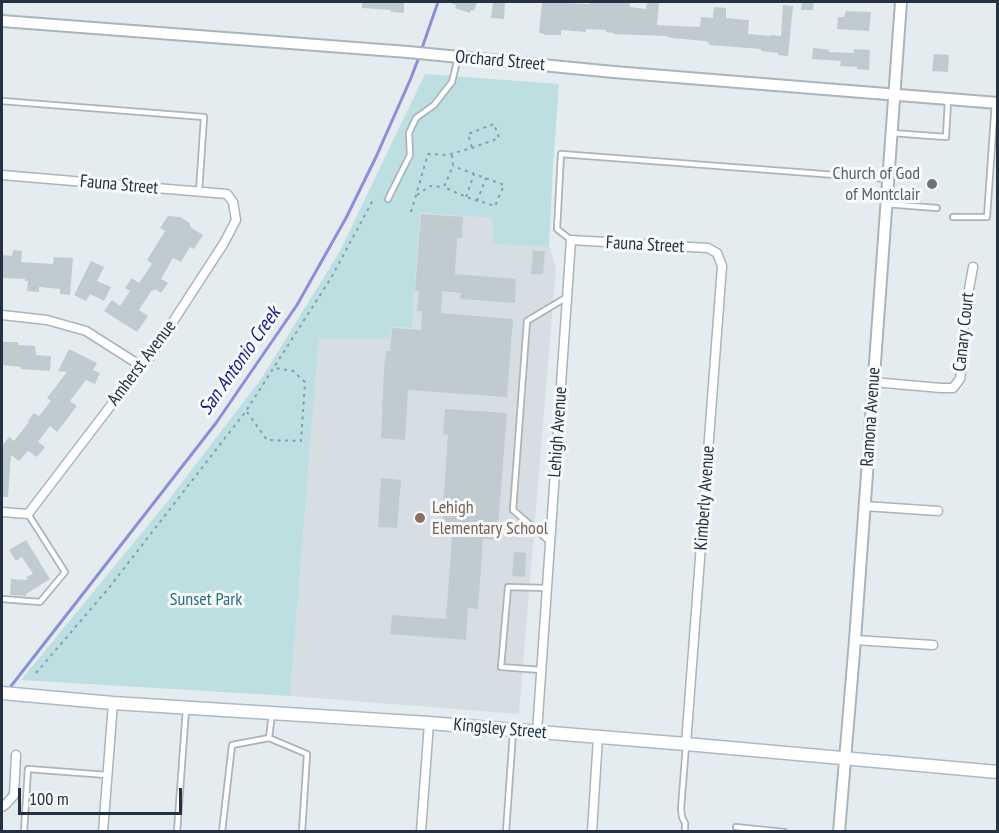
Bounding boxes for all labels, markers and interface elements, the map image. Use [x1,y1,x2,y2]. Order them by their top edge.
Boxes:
street label: Orchard Street [454,46,546,76]
place label: Church of God of Montclair [832,163,920,206]
street label: Fauna Street [79,171,159,199]
marker: Church of God of Montclair [925,177,939,191]
street label: Fauna Street [605,232,685,258]
street label: Canary Court [949,291,979,373]
water label: San Antonio Creek [194,302,286,420]
street label: Amherst Avenue [103,316,181,410]
street label: Ramona Avenue [857,366,885,468]
street label: Lehigh Avenue [544,386,572,478]
street label: Kimberly Avenue [691,445,719,551]
place label: Lehigh Elementary School [432,497,548,540]
marker: Lehigh Elementary School [413,511,427,525]
park label: Sunset Park [170,589,242,611]
street label: Kingsley Street [452,714,548,744]
scale bar [21,776,184,814]
text: 100 m [29,787,69,810]

